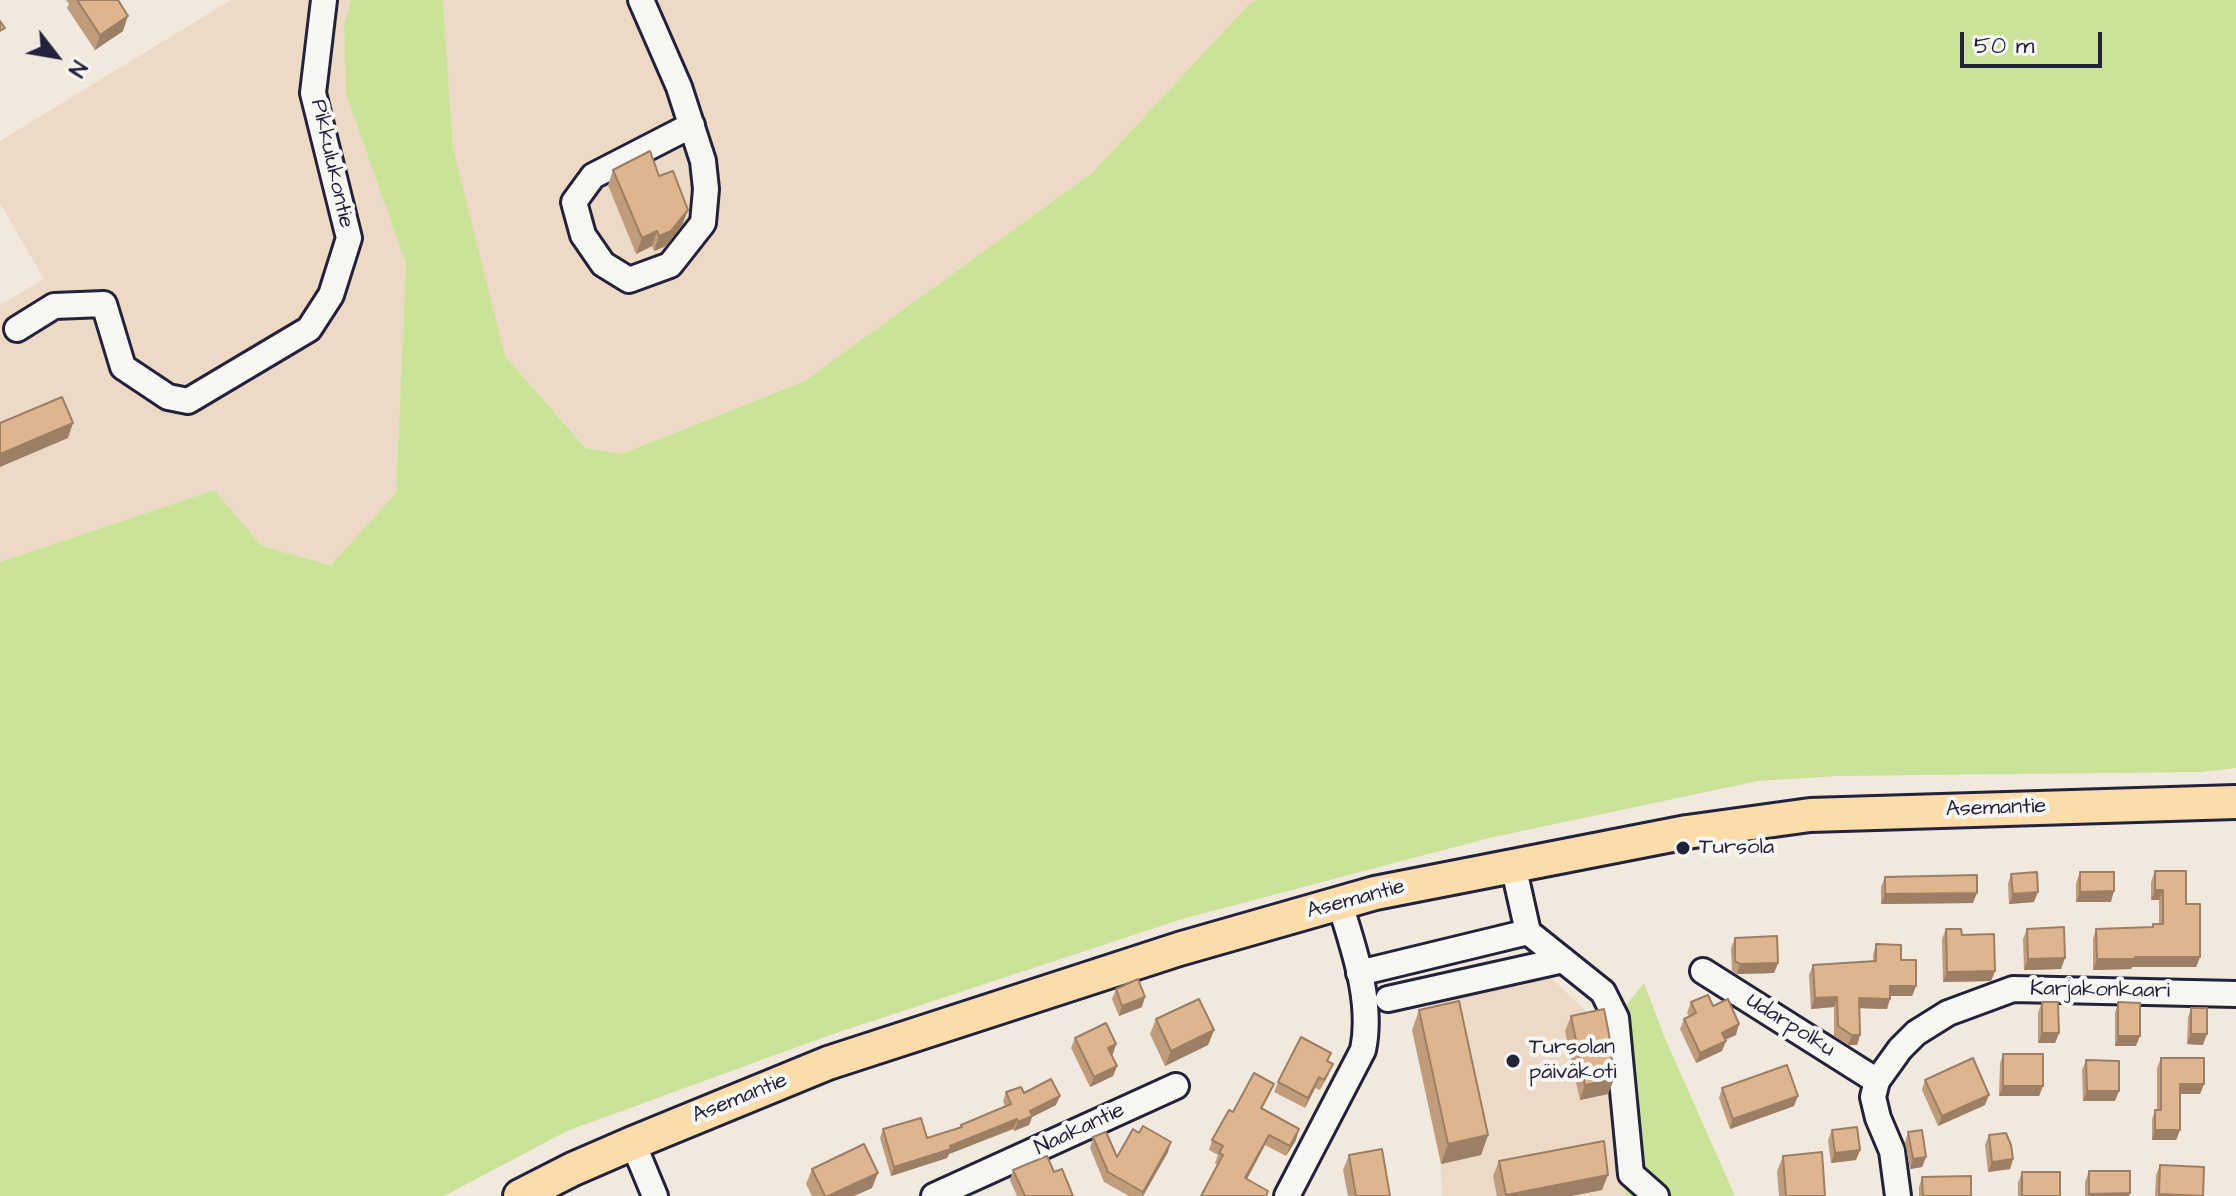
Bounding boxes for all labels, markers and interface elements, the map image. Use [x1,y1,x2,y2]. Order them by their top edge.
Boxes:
north arrow [16,16,96,96]
scale bar [1964,16,2106,66]
text: 50 m [1974,29,2034,63]
text: N [60,55,94,83]
street label: Pikkulukontie [303,97,359,231]
street label: Asemantie [1945,794,2047,824]
place label: Tursola [1699,835,1774,861]
marker: Tursola [1674,839,1692,857]
street label: Asemantie [1304,874,1408,926]
street label: Karjakonkaari [2030,977,2170,1005]
street label: Udarpolku [1741,988,1839,1064]
place label: Tursolan päiväkoti [1529,1035,1616,1086]
marker: Tursolan päiväkoti [1504,1052,1522,1070]
street label: Asemantie [688,1068,792,1130]
street label: Naakantie [1031,1098,1129,1162]

